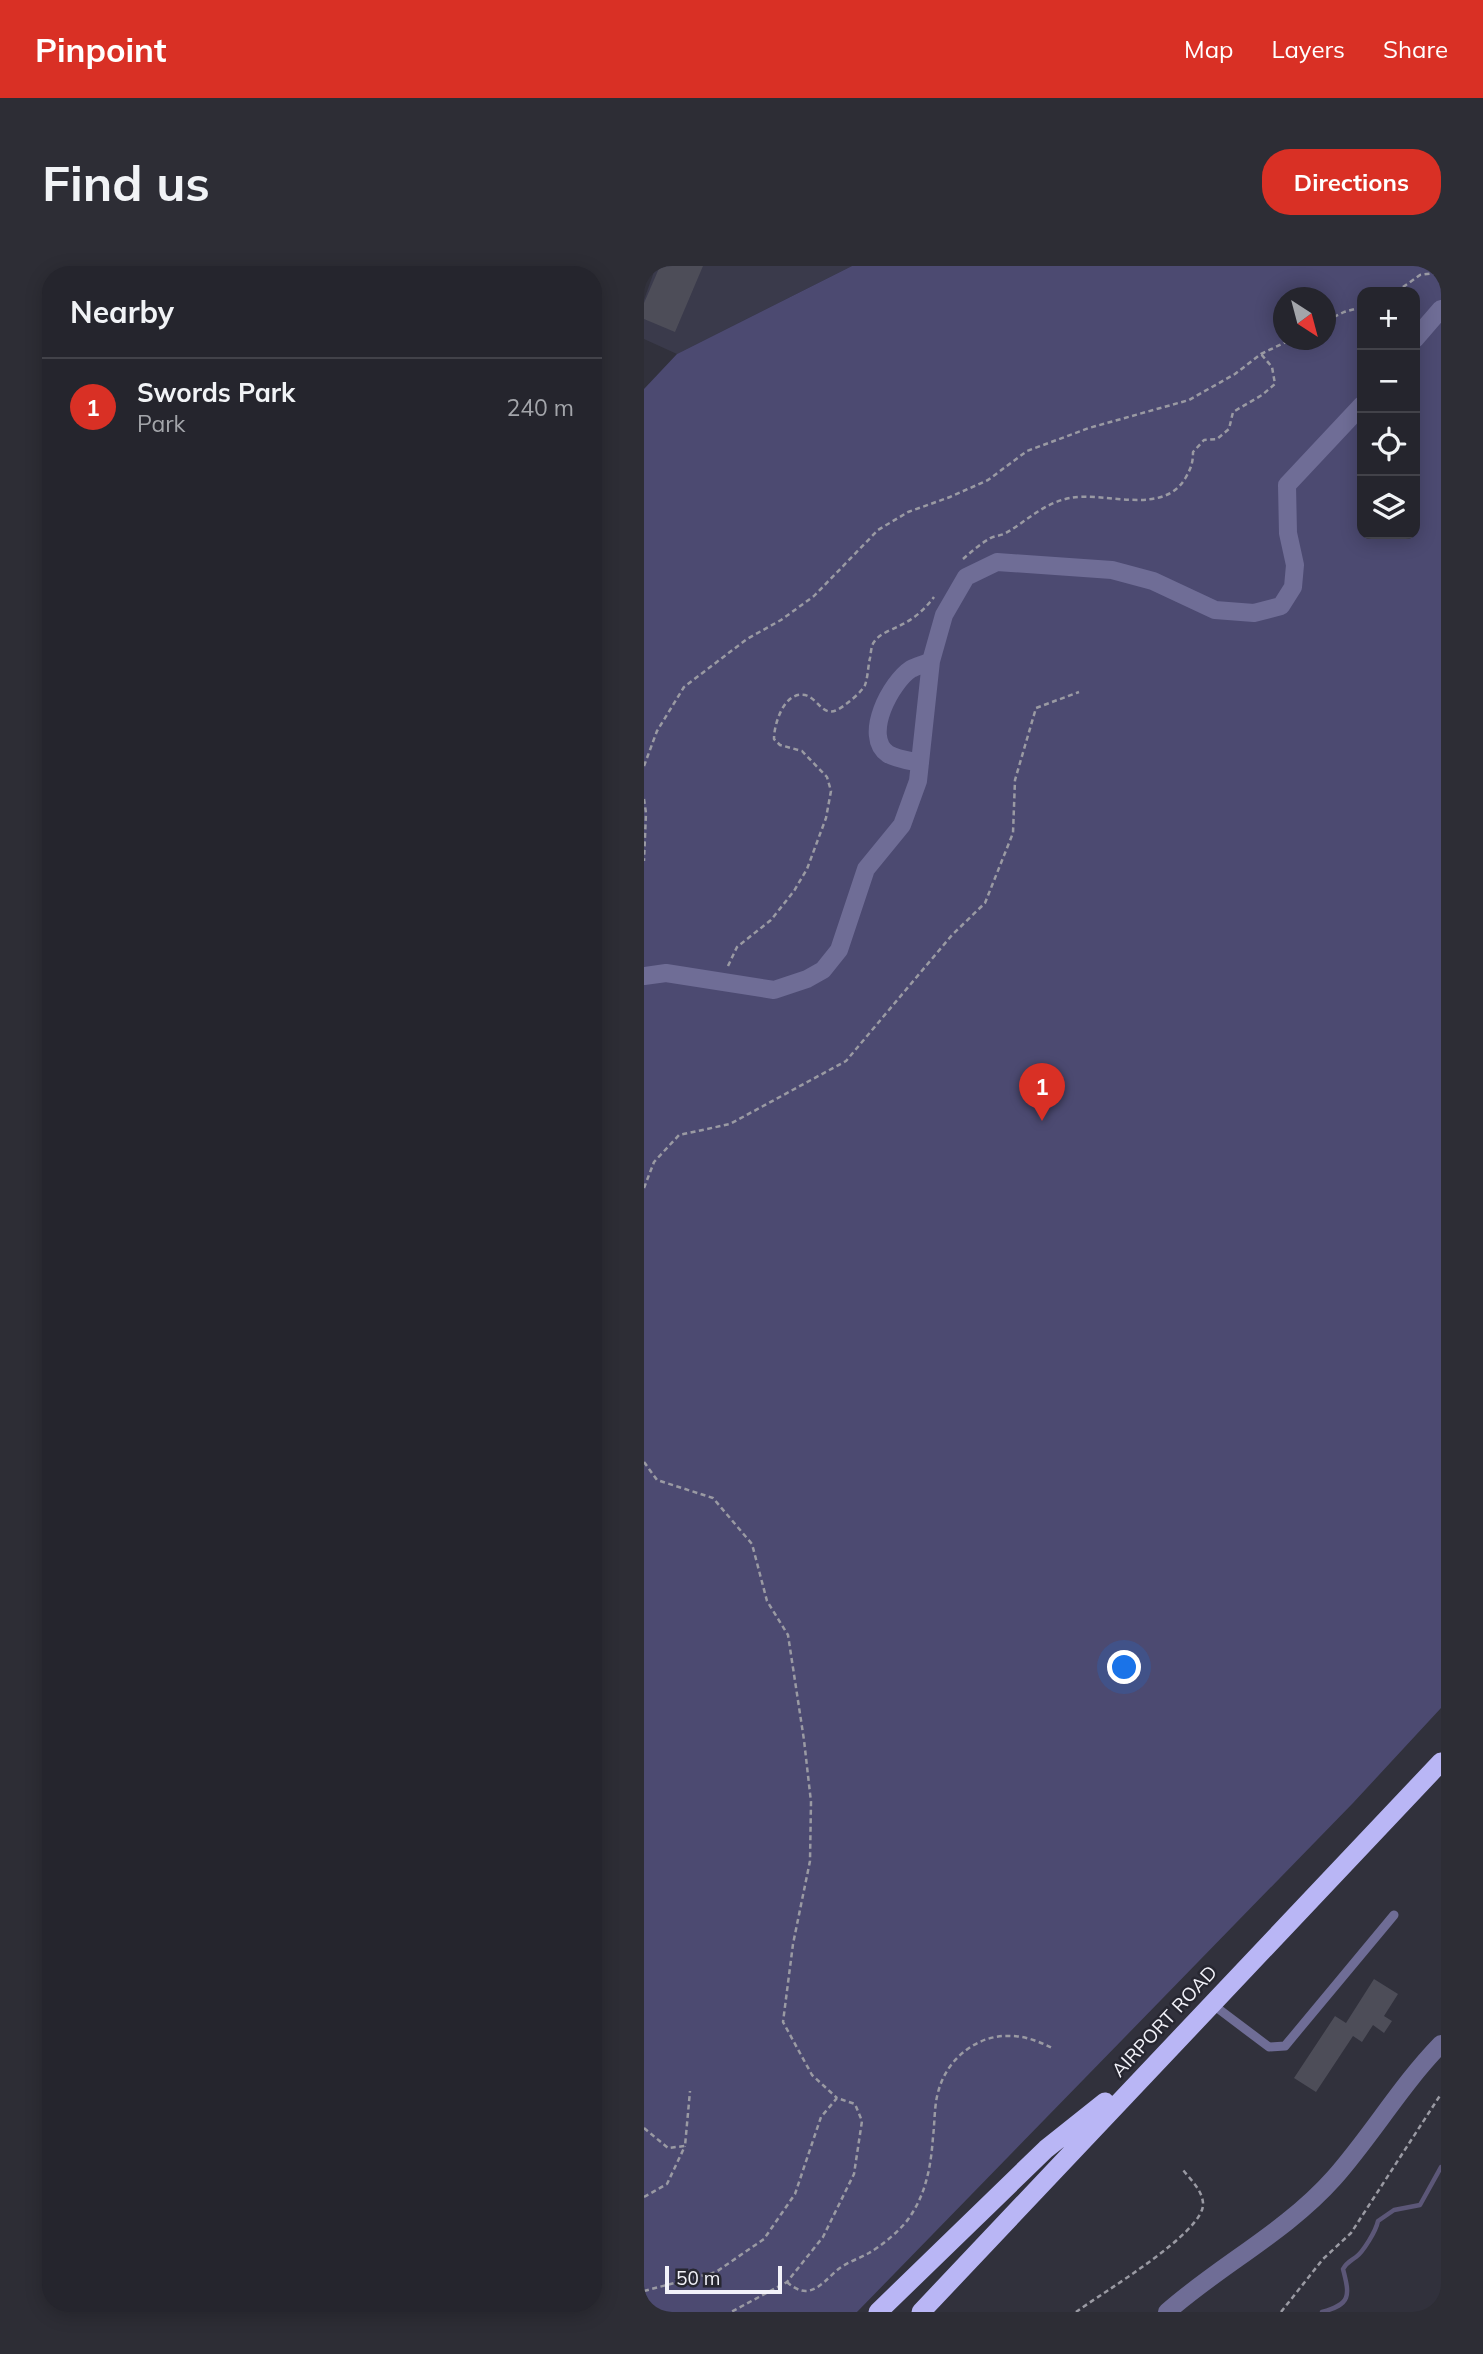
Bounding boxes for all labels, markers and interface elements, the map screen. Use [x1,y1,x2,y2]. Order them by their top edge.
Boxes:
text: Pinpoint [35,29,167,70]
text: Map [1184,34,1233,64]
text: Layers [1271,34,1345,64]
text: Share [1383,34,1448,64]
button: Directions [1262,149,1441,215]
text: Find us [42,152,210,213]
north arrow [1273,287,1336,350]
map controls [1357,287,1420,539]
button: + [1357,287,1420,350]
text: Nearby [70,293,174,331]
button: − [1357,350,1420,413]
text: Swords Park [137,376,295,409]
text: 1 [86,393,100,422]
text: 240 m [506,393,574,422]
text: Park [137,409,185,438]
button: locate [1357,413,1420,476]
button: layers [1357,476,1420,539]
pin: 1 [1019,1063,1065,1121]
your location [1107,1650,1141,1684]
street label: AIRPORT ROAD [1106,1960,1222,2082]
scale bar [665,2263,782,2295]
text: 50 m [676,2266,720,2290]

